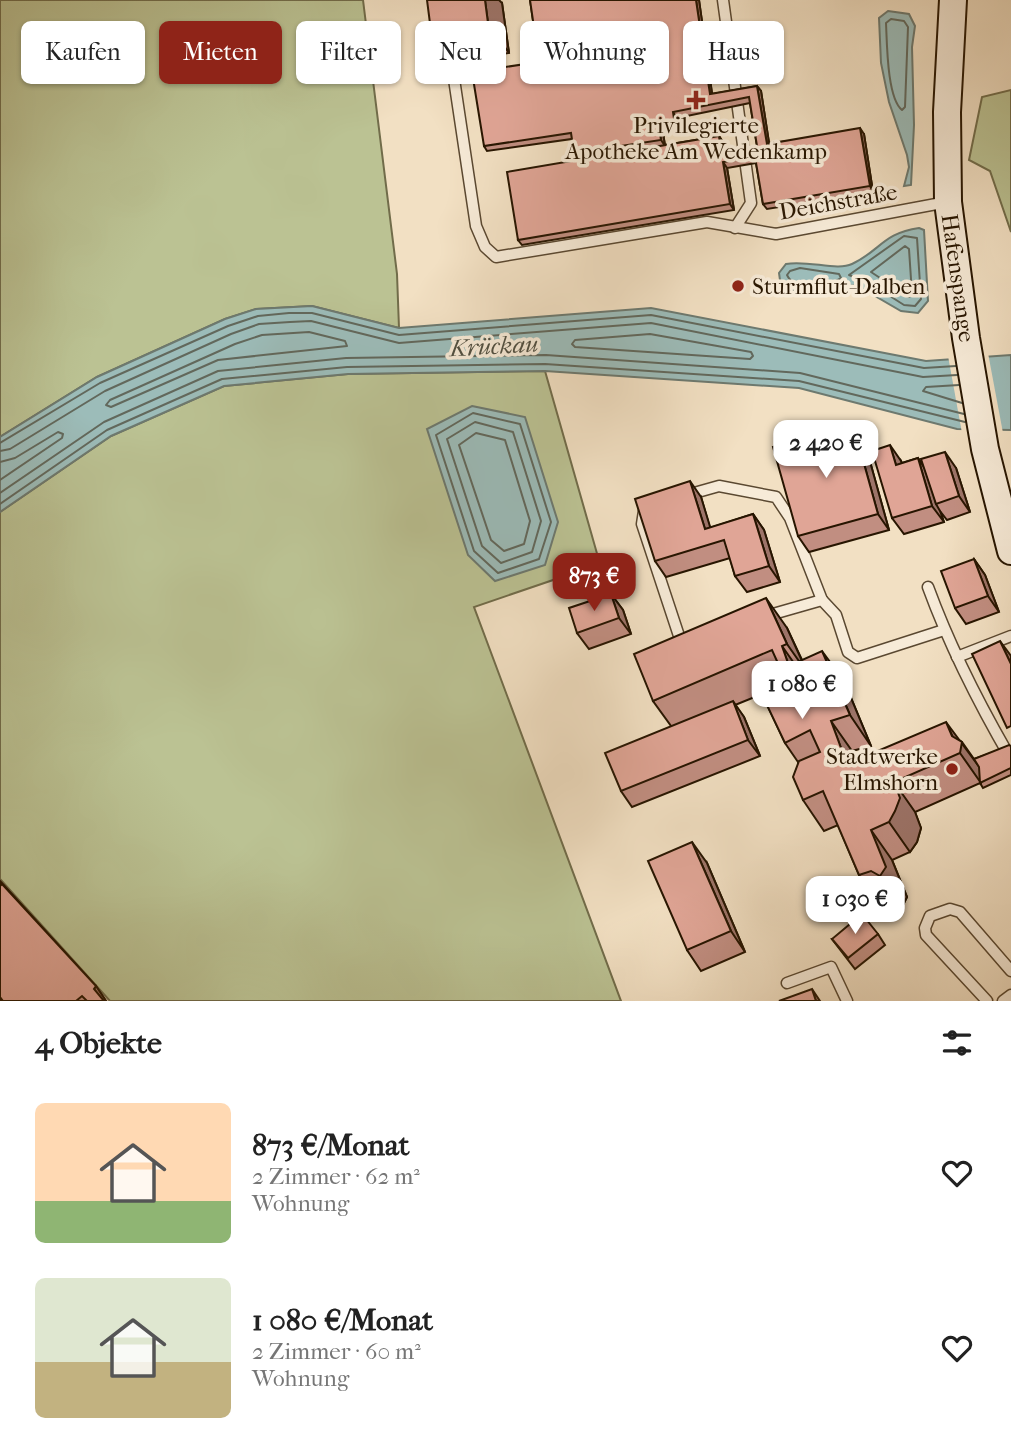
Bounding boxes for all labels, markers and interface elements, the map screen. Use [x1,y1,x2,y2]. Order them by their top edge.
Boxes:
chip: Kaufen [21,21,145,84]
chip: Mieten [159,21,282,84]
chip: Filter [296,21,401,84]
chip: Neu [415,21,506,84]
chip: Wohnung [520,21,669,84]
chip: Haus [683,21,784,84]
marker: Privilegierte Apotheke Am Wedenkamp [688,92,704,108]
place label: Privilegierte Apotheke Am Wedenkamp [564,112,827,165]
street label: Deichstraße [777,178,899,226]
street label: Hafenspange [936,212,980,344]
place label: Sturmflut-Dalben [752,273,926,300]
marker: Sturmflut-Dalben [730,278,746,294]
water label: Krückau [447,330,539,362]
pin: 2 420 € [761,420,891,480]
text: 2 420 € [789,429,863,456]
pin: 873 € [545,554,643,613]
text: 873 € [569,562,619,589]
pin: 1 080 € [737,662,867,721]
text: 1 080 € [768,670,836,697]
place label: Stadtwerke Elmshorn [826,743,939,796]
marker: Stadtwerke Elmshorn [944,761,960,777]
pin: 1 030 € [790,876,920,936]
text: 1 030 € [822,885,888,912]
icon: filters [938,1024,976,1062]
text: 4 Objekte [35,1026,162,1061]
text: 873 €/Monat [252,1128,410,1163]
icon: home [91,1131,175,1215]
icon: heart [938,1154,976,1192]
text: 2 Zimmer · 62 m² [252,1163,420,1190]
text: Wohnung [252,1190,349,1217]
text: 1 080 €/Monat [252,1303,433,1338]
icon: home [91,1306,175,1390]
icon: heart [938,1329,976,1367]
text: 2 Zimmer · 60 m² [252,1338,421,1365]
text: Wohnung [252,1365,349,1392]

